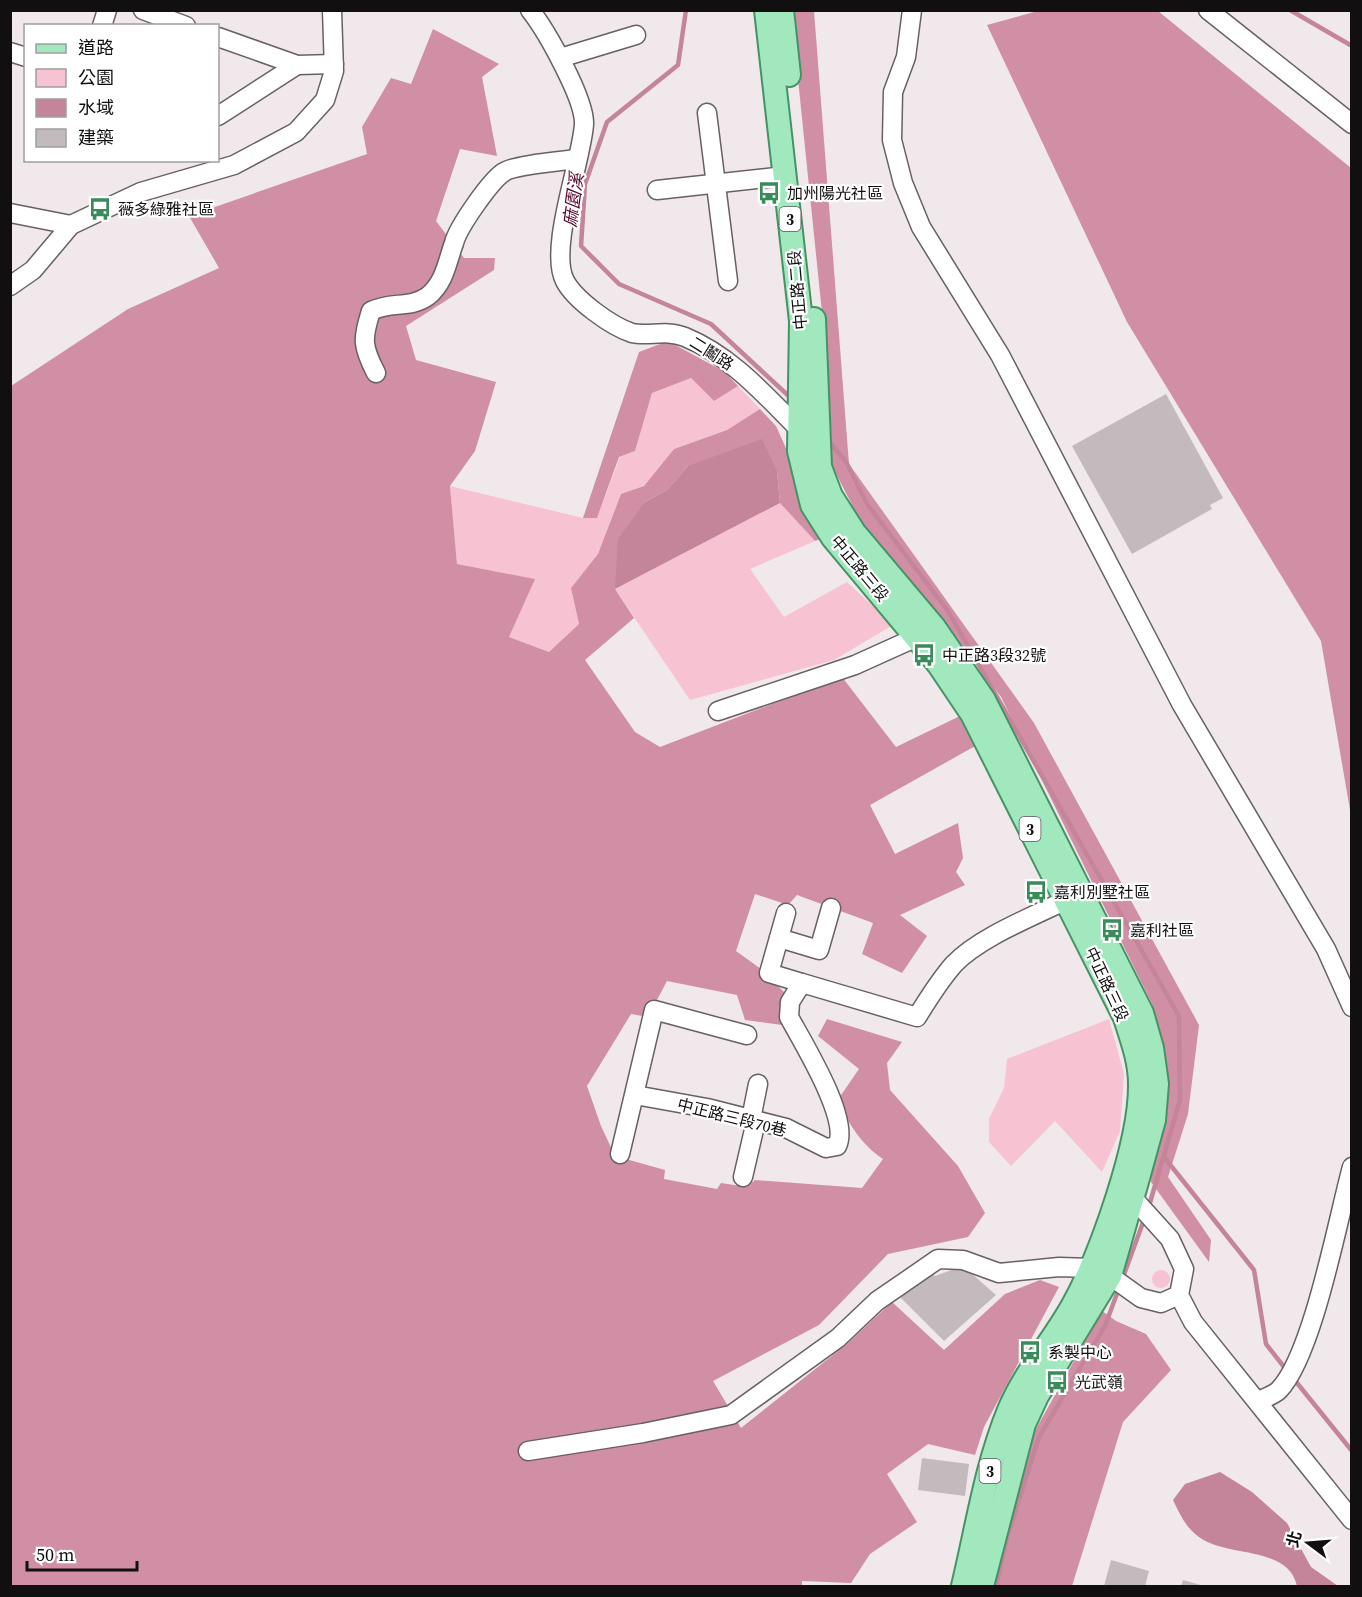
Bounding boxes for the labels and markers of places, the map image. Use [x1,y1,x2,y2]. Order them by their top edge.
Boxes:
bus stop icon: 加州陽光社區 [756,180,782,206]
place label: 加州陽光社區 [787,182,883,204]
bus stop icon: 薇多綠雅社區 [87,196,113,222]
place label: 薇多綠雅社區 [118,198,214,220]
bus stop icon: 中正路3段32號 [911,642,937,668]
place label: 中正路3段32號 [942,644,1046,666]
bus stop icon: 嘉利別墅社區 [1023,879,1049,905]
place label: 嘉利別墅社區 [1054,881,1150,903]
bus stop icon: 嘉利社區 [1099,917,1125,943]
place label: 嘉利社區 [1130,919,1194,941]
bus stop icon: 系製中心 [1017,1339,1043,1365]
place label: 系製中心 [1048,1341,1112,1363]
bus stop icon: 光武嶺 [1044,1369,1070,1395]
place label: 光武嶺 [1075,1371,1123,1393]

